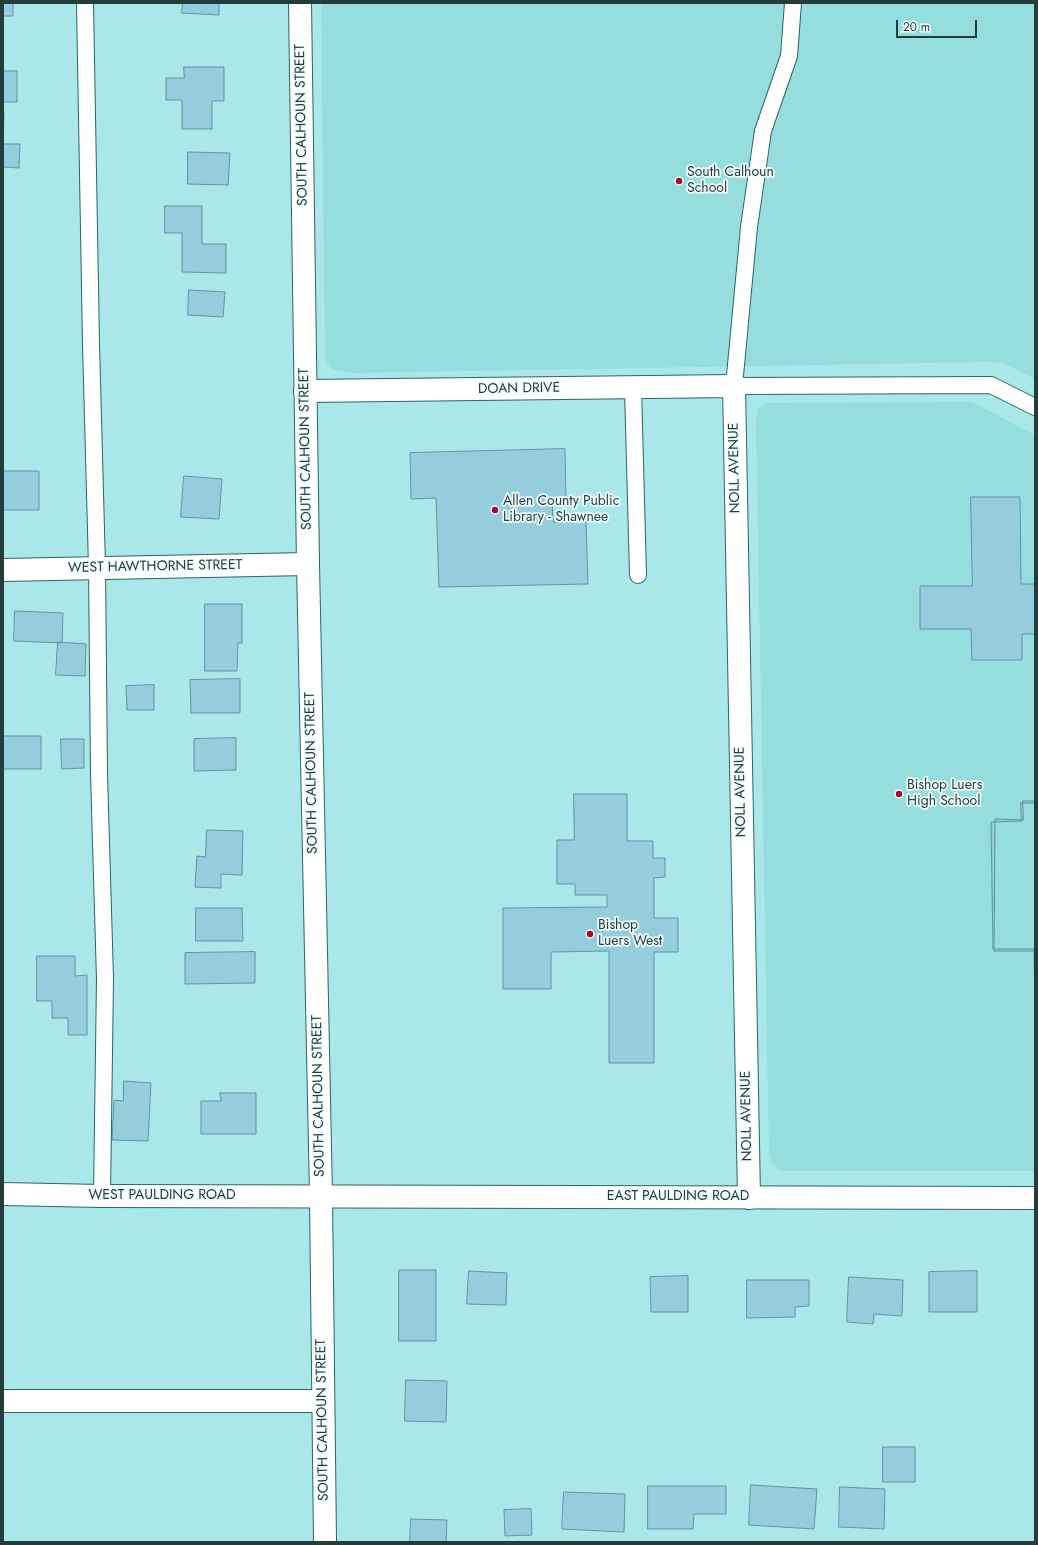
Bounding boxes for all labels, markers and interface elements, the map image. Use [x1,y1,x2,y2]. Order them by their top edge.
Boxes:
scale bar [898,12,979,38]
text: 20 m [903,18,930,36]
street label: SOUTH CALHOUN STREET [292,44,312,206]
place label: South Calhoun School [687,165,774,198]
marker: South Calhoun School [674,176,684,186]
street label: SOUTH CALHOUN STREET [296,368,316,530]
street label: DOAN DRIVE [478,380,560,398]
street label: NOLL AVENUE [726,422,744,514]
place label: Allen County Public Library - Shawnee [503,494,619,526]
marker: Allen County Public Library - Shawnee [490,505,500,515]
street label: WEST HAWTHORNE STREET [68,557,242,577]
street label: SOUTH CALHOUN STREET [302,692,322,854]
street label: NOLL AVENUE [732,746,750,838]
place label: Bishop Luers High School [907,778,982,810]
marker: Bishop Luers High School [894,789,904,799]
place label: Bishop Luers West [598,918,662,950]
marker: Bishop Luers West [585,929,595,939]
street label: SOUTH CALHOUN STREET [309,1015,329,1177]
street label: NOLL AVENUE [738,1070,756,1162]
street label: WEST PAULDING ROAD [88,1188,236,1204]
street label: EAST PAULDING ROAD [607,1189,749,1205]
street label: SOUTH CALHOUN STREET [313,1339,333,1501]

